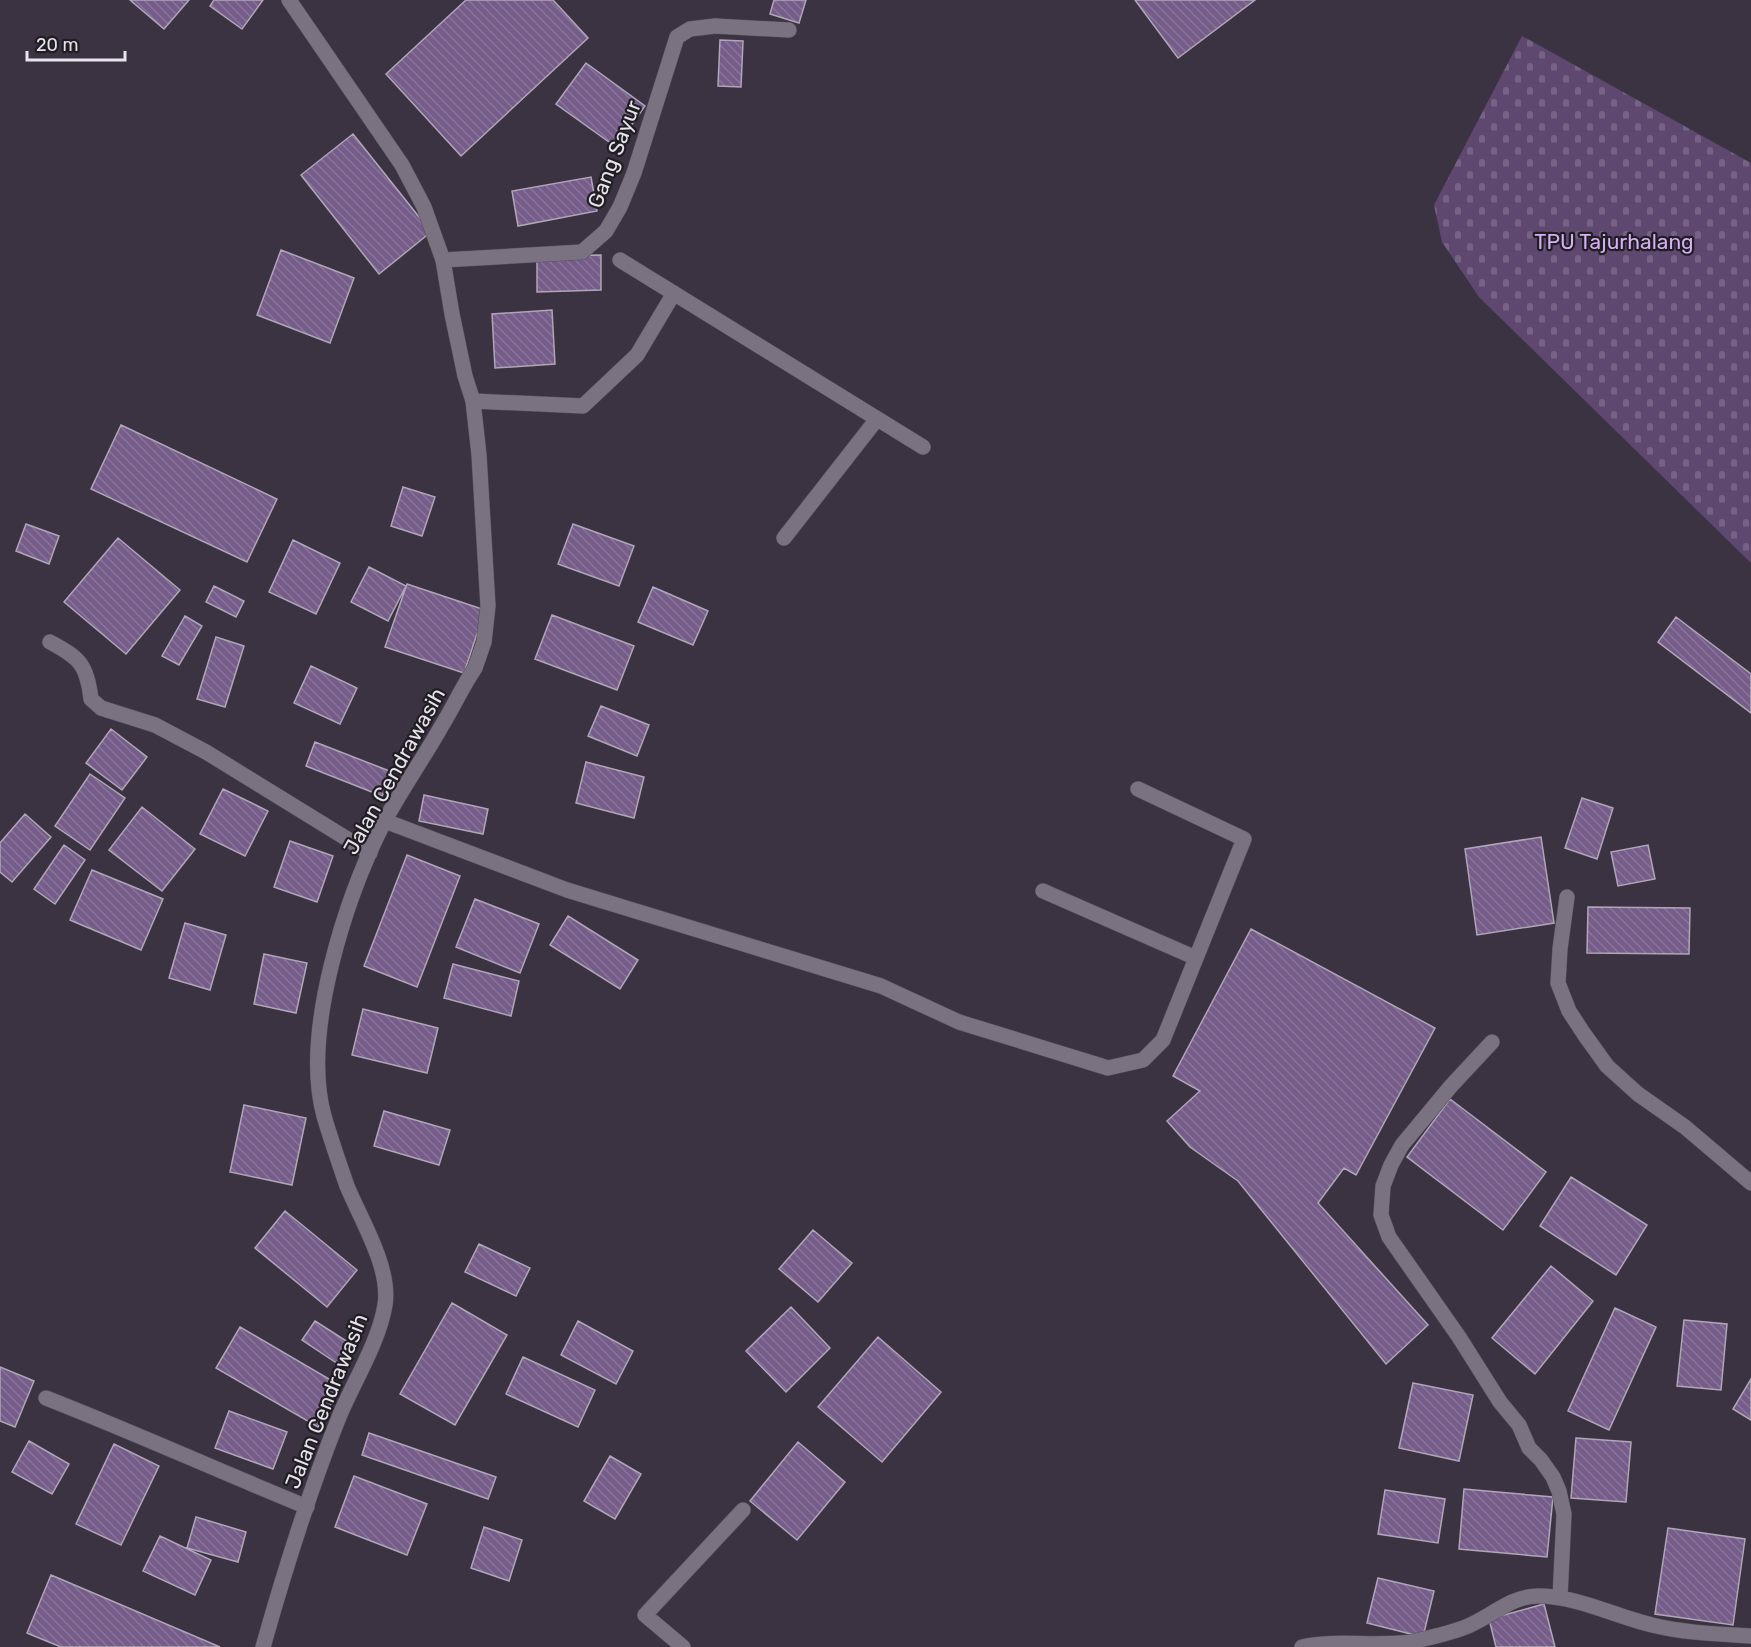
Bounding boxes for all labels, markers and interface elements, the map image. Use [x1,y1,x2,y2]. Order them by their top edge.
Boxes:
scale bar [27,24,124,62]
text: 20 m [36,34,78,56]
street label: Gang Sayur [582,97,646,211]
park label: TPU Tajurhalang [1534,229,1694,254]
street label: Jalan Cendrawasih [338,683,450,859]
street label: Jalan Cendrawasih [279,1310,373,1492]

